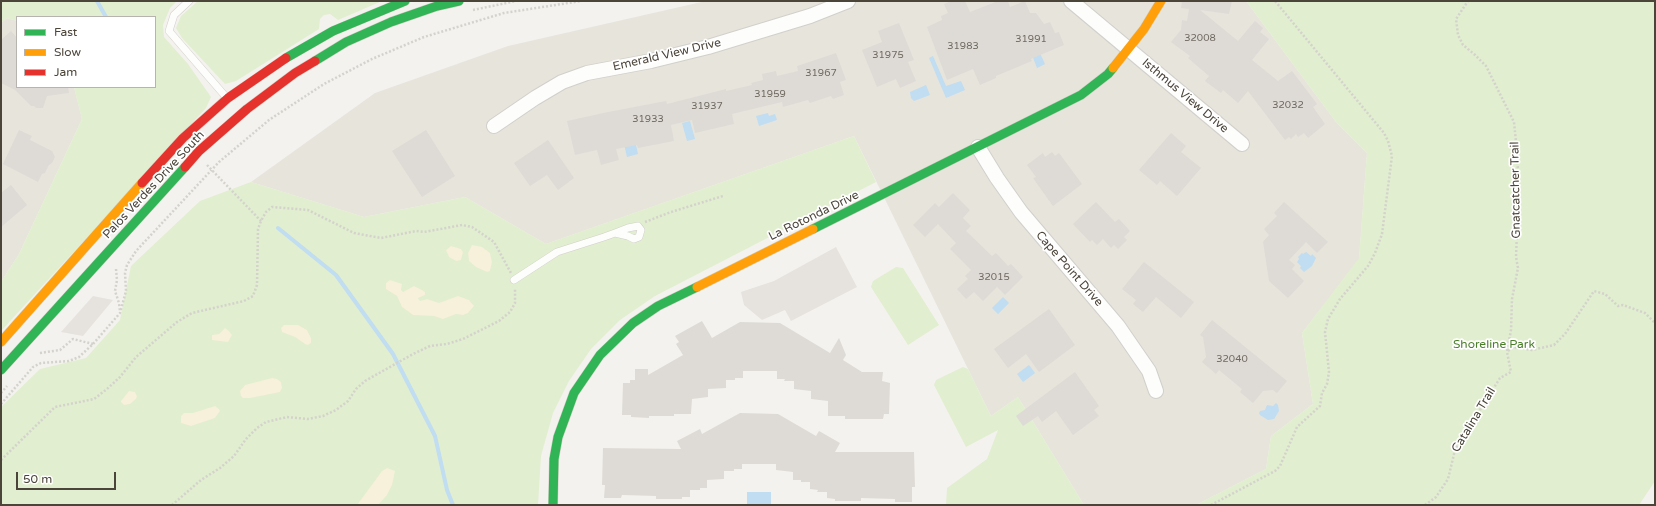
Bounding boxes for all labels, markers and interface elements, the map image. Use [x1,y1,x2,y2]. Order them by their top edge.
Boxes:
legend [16,16,156,88]
text: Fast [54,25,77,39]
house number: 32008 [1184,32,1216,44]
house number: 31991 [1015,33,1047,45]
street label: Emerald View Drive [612,36,722,74]
house number: 31983 [947,40,979,52]
text: Slow [54,45,81,59]
house number: 31975 [872,49,904,61]
street label: Isthmus View Drive [1139,56,1231,136]
text: Jam [54,65,77,79]
house number: 31967 [805,67,837,79]
house number: 31959 [754,88,786,100]
house number: 32032 [1272,99,1304,111]
house number: 31937 [691,100,723,112]
house number: 31933 [632,113,664,125]
street label: Palos Verdes Drive South [100,128,208,242]
street label: Gnatcatcher Trail [1508,141,1524,239]
street label: La Rotonda Drive [767,188,861,244]
street label: Cape Point Drive [1032,228,1106,310]
house number: 32015 [978,271,1010,283]
park label: Shoreline Park [1453,338,1535,352]
house number: 32040 [1216,353,1248,365]
street label: Catalina Trail [1449,385,1499,455]
scale bar [18,464,118,490]
text: 50 m [23,472,52,486]

